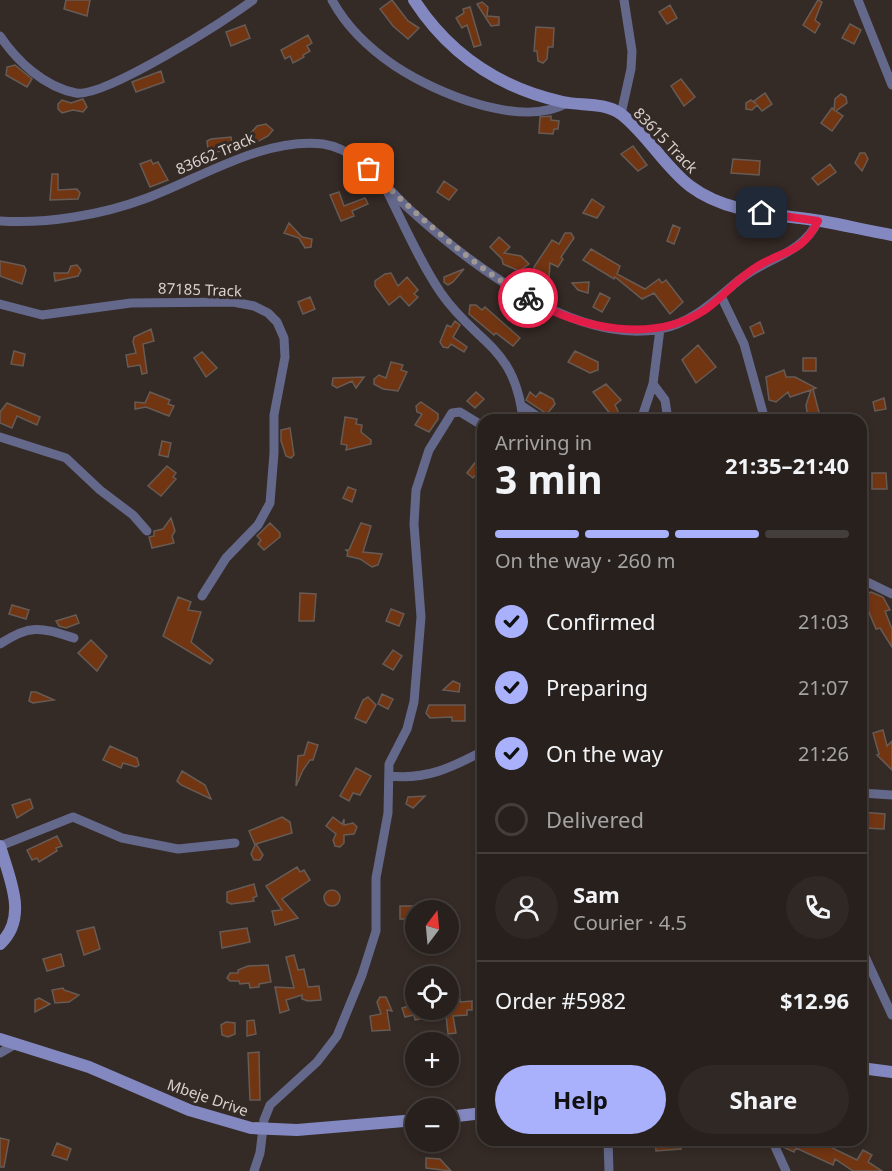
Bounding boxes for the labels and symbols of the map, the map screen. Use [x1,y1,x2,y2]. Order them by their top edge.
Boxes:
street label: 83615 Track [630,103,702,177]
street label: 83662 Track [172,127,258,179]
pin [343,143,394,194]
pin [736,187,787,238]
courier [498,268,558,328]
street label: 87185 Track [158,278,242,300]
north arrow [405,900,459,954]
street label: Mbeje Drive [165,1074,251,1120]

